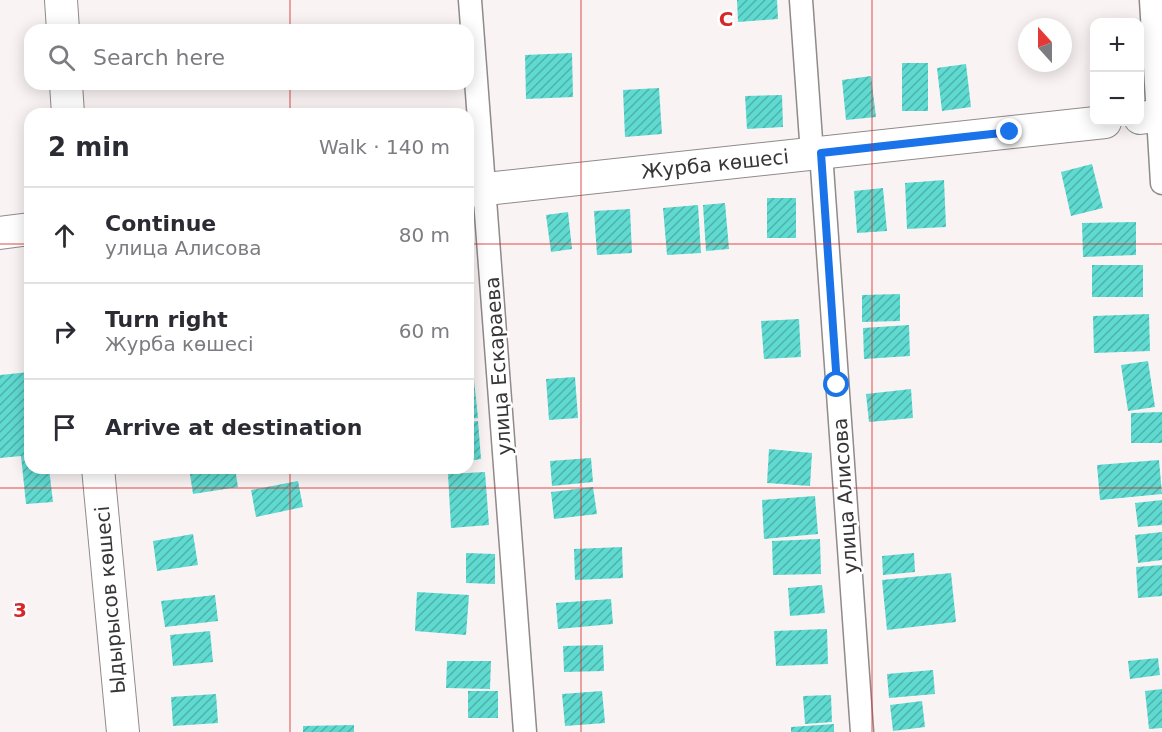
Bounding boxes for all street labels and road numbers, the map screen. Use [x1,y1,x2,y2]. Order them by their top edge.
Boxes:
street label: Журба көшесі [640,144,790,184]
street label: улица Ескараева [480,276,516,456]
street label: улица Алисова [828,417,862,575]
street label: Ыдырысов көшесі [90,505,130,695]

